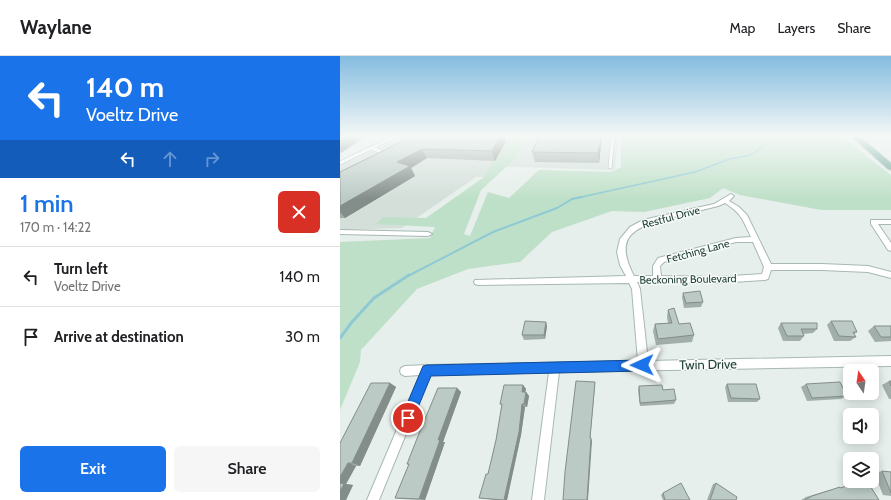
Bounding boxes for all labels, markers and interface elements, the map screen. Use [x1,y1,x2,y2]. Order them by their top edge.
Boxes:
text: Waylane [20,16,92,39]
text: Map [730,19,755,37]
text: Layers [777,19,815,37]
text: Share [837,19,871,37]
text: 140 m [86,70,164,104]
icon: left [20,72,72,124]
text: Voeltz Drive [86,104,178,126]
icon: left [117,148,139,170]
icon: ahead [159,148,181,170]
icon: right [201,148,223,170]
text: 1 min [20,189,74,218]
button: close [278,191,320,233]
street label: Restful Drive [640,202,702,231]
text: 170 m · 14:22 [20,219,91,235]
street label: Fetching Lane [665,236,731,266]
text: Turn left [54,260,108,278]
icon: left [20,266,42,288]
text: 140 m [279,268,320,286]
street label: Beckoning Boulevard [639,271,737,287]
text: Voeltz Drive [54,278,121,294]
icon: arrive [20,326,42,348]
text: Arrive at destination [54,328,184,346]
text: 30 m [285,328,320,346]
position arrow [621,344,663,386]
street label: Twin Drive [679,355,737,373]
north arrow [843,364,879,400]
map controls [843,364,879,488]
pin [391,401,425,435]
icon: arrive [397,407,419,429]
button: sound [843,408,879,444]
button: Exit [20,446,166,492]
button: Share [174,446,320,492]
button: layers [843,452,879,488]

